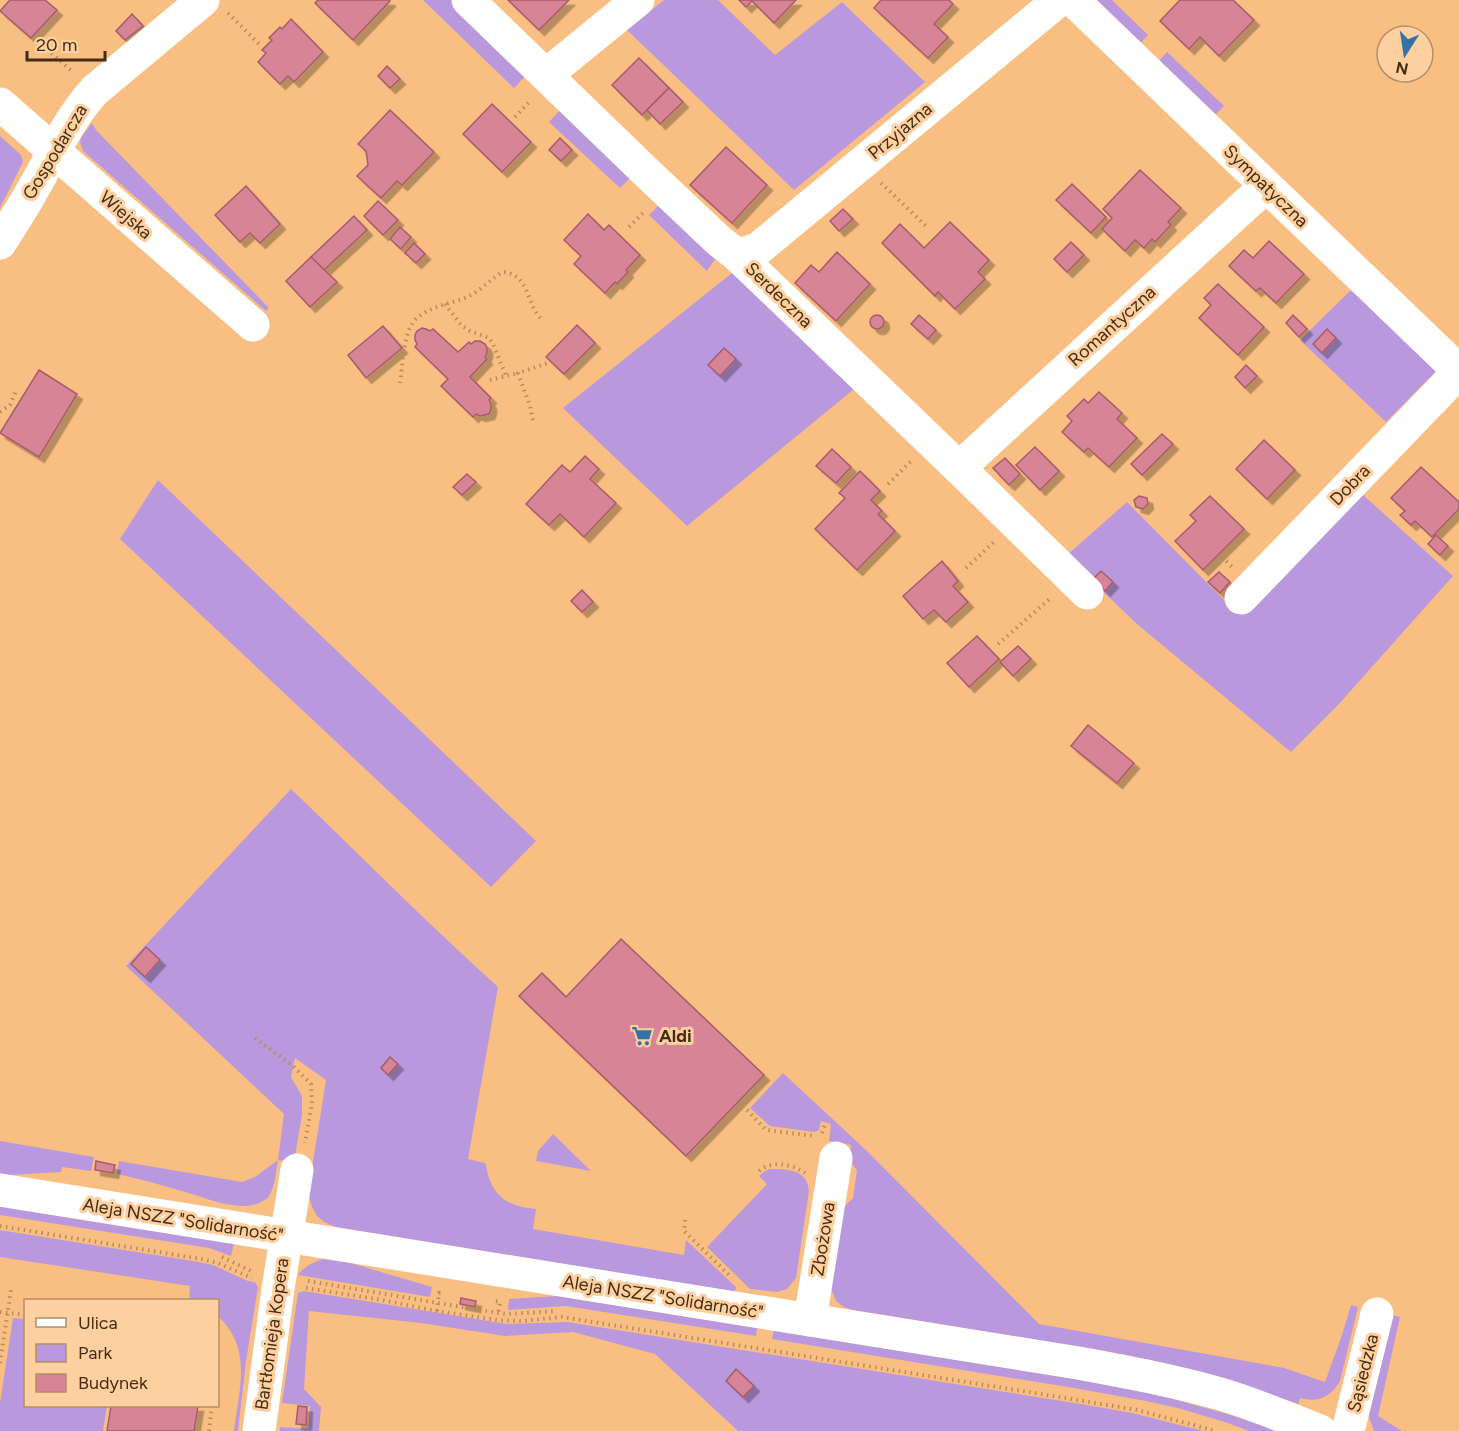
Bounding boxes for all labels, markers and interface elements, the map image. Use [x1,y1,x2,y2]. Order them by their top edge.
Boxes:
scale bar [27,24,105,62]
north arrow [1375,24,1435,84]
text: 20 m [36,34,77,56]
text: N [1394,58,1410,79]
street label: Przyjazna [864,98,936,164]
street label: Gospodarcza [18,100,92,204]
street label: Sympatyczna [1219,140,1313,232]
street label: Wiejska [95,186,157,244]
street label: Serdeczna [741,258,817,332]
street label: Romantyczna [1064,281,1160,371]
street label: Dobra [1325,460,1375,510]
supermarket icon: Aldi [630,1024,654,1048]
place label: Aldi [659,1025,692,1047]
street label: Aleja NSZZ "Solidarność" [81,1193,285,1247]
street label: Zbożowa [806,1200,840,1278]
street label: Bartłomieja Kopera [250,1257,294,1411]
street label: Aleja NSZZ "Solidarność" [561,1270,765,1324]
legend [24,1299,219,1407]
text: Ulica [78,1312,118,1334]
street label: Sąsiedzka [1343,1332,1383,1414]
text: Park [78,1342,113,1364]
text: Budynek [78,1372,148,1394]

